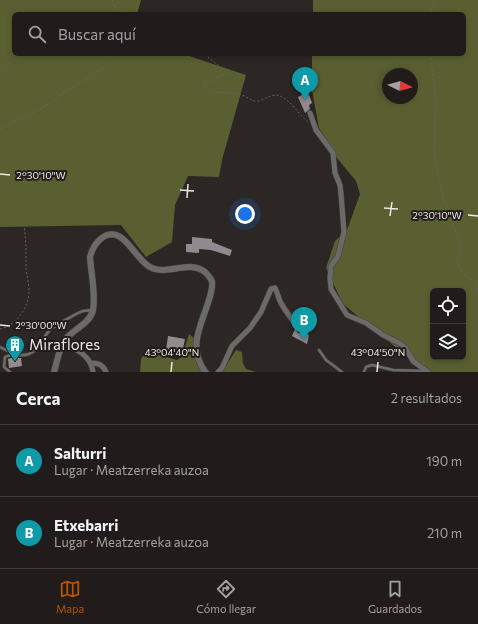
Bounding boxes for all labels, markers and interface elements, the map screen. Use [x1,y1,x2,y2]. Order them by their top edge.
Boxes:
search box [12,12,466,56]
icon: search [26,23,48,45]
text: Buscar aquí [58,25,136,43]
pin: A [292,67,318,100]
north arrow [382,68,418,104]
text: 2°30'10"W [16,169,66,181]
your location [235,204,255,224]
text: 2°30'10"W [412,209,462,221]
map controls [430,288,466,360]
button: locate [430,288,466,324]
pin: B [291,307,317,340]
text: 2°30'00"W [15,319,67,331]
button: layers [430,324,466,360]
building icon: Miraflores [4,334,26,362]
place label: Miraflores [29,335,100,353]
text: 43°04'40"N [145,346,199,358]
text: 43°04'50"N [351,346,405,358]
text: Cerca [16,388,61,409]
text: 2 resultados [391,390,462,406]
text: Salturri [54,444,106,462]
text: A [24,453,34,469]
text: 190 m [426,453,462,469]
text: Lugar · Meatzerreka auzoa [54,462,209,478]
text: Etxebarri [54,516,119,534]
text: B [25,525,33,541]
text: 210 m [427,525,462,541]
text: Lugar · Meatzerreka auzoa [54,534,209,550]
tab: Mapa [56,578,84,615]
tab: Cómo llegar [196,578,256,615]
tab: Guardados [368,578,422,615]

